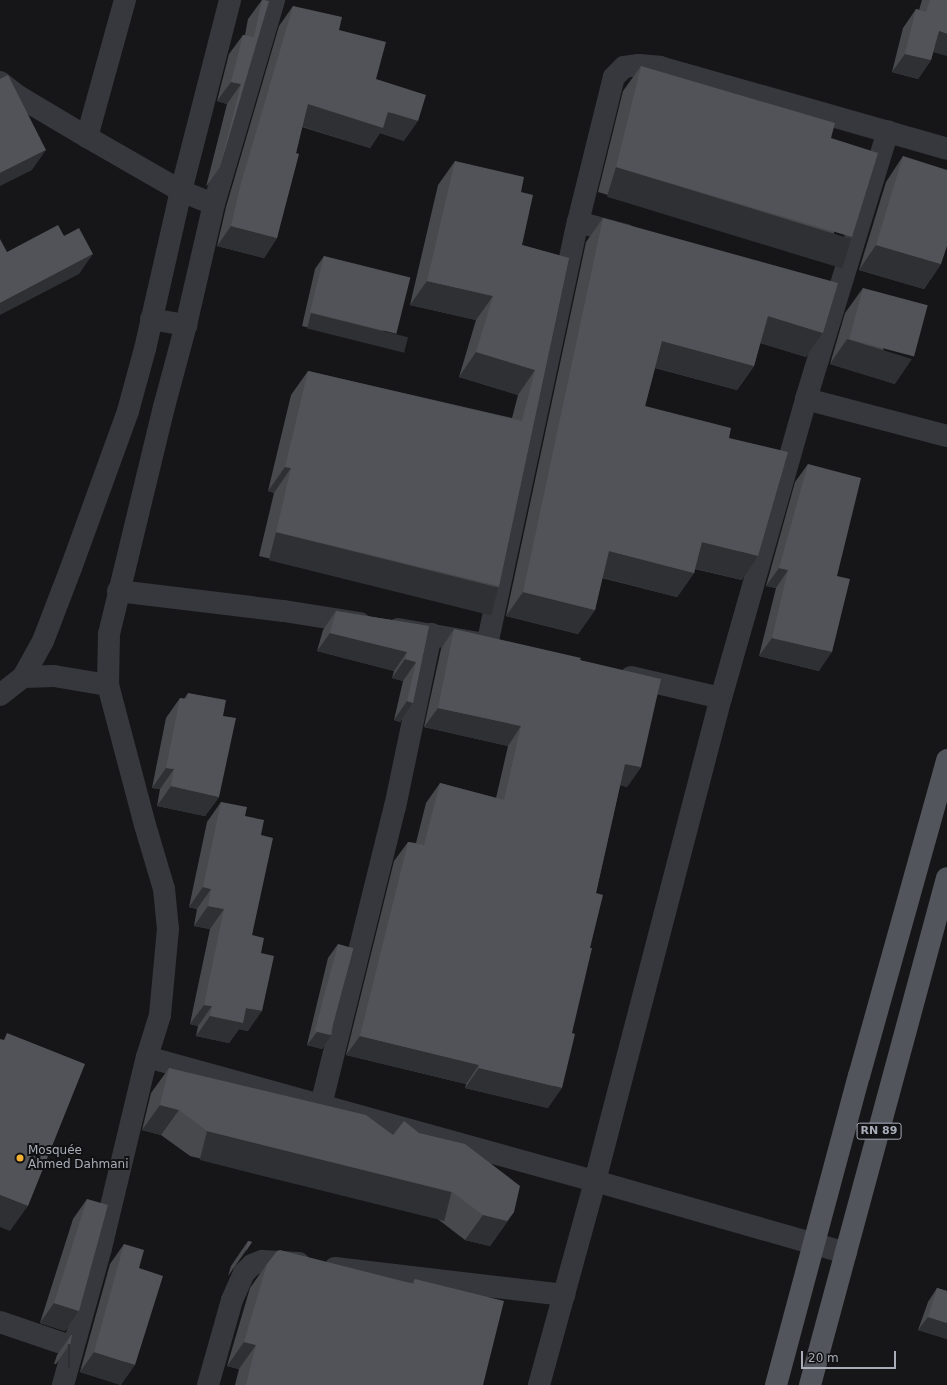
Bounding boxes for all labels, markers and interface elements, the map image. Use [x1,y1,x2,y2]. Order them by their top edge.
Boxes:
road number: RN 89 [856,1122,902,1140]
place label: Mosquée Ahmed Dahmani [28,1144,128,1172]
marker: Mosquée Ahmed Dahmani [15,1153,25,1163]
scale bar [803,1343,898,1369]
text: 20 m [808,1351,839,1365]

